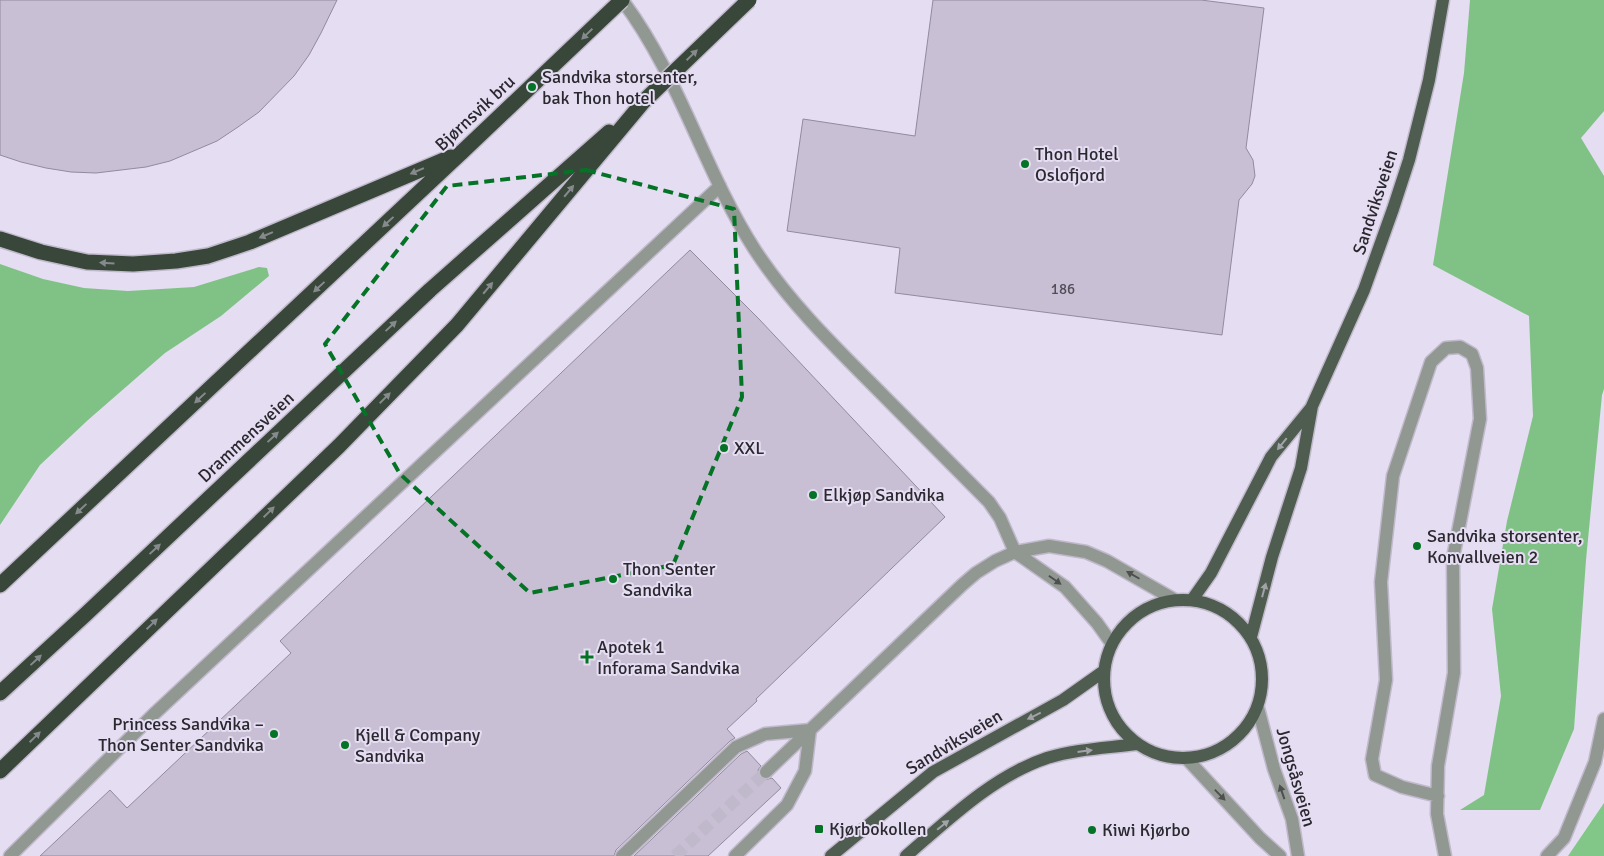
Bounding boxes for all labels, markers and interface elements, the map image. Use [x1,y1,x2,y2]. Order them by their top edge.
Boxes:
one-way arrow [581,28,593,40]
one-way arrow [685,49,697,61]
place label: Sandvika storsenter, bak Thon hotel [542,66,698,109]
street label: Bjørnsvik bru [430,70,520,156]
marker: Sandvika storsenter, bak Thon hotel [526,81,538,93]
place label: Thon Hotel Oslofjord [1035,143,1119,186]
street label: Sandviksveien [1348,147,1402,257]
marker: Thon Hotel Oslofjord [1019,158,1031,170]
one-way arrow [410,168,424,176]
one-way arrow [563,185,574,198]
one-way arrow [382,216,394,228]
one-way arrow [259,232,273,240]
one-way arrow [99,258,115,266]
house number: 186 [1051,280,1075,298]
one-way arrow [313,281,325,293]
one-way arrow [483,282,494,295]
one-way arrow [384,320,396,332]
street label: Drammensveien [193,387,299,487]
one-way arrow [194,392,206,404]
one-way arrow [379,393,391,405]
one-way arrow [266,431,278,443]
place label: XXL [734,437,764,459]
one-way arrow [1276,437,1287,450]
marker: XXL [718,442,730,454]
place label: Elkjøp Sandvika [823,484,945,506]
marker: Elkjøp Sandvika [807,489,819,501]
one-way arrow [76,503,88,515]
one-way arrow [263,506,275,518]
place label: Sandvika storsenter, Konvallveien 2 [1427,525,1583,568]
marker: Sandvika storsenter, Konvallveien 2 [1411,540,1423,552]
one-way arrow [148,543,160,555]
place label: Thon Senter Sandvika [623,558,716,601]
one-way arrow [1126,571,1139,580]
marker: Thon Senter Sandvika [607,573,619,585]
one-way arrow [1048,575,1062,585]
one-way arrow [1260,583,1268,598]
one-way arrow [145,618,157,630]
place label: Apotek 1 Inforama Sandvika [597,636,740,679]
marker: Apotek 1 Inforama Sandvika [581,651,593,663]
one-way arrow [29,654,41,666]
street label: Sandviksveien [902,705,1006,779]
one-way arrow [1027,712,1041,720]
place label: Princess Sandvika – Thon Senter Sandvika [98,713,264,756]
place label: Kjell & Company Sandvika [355,724,481,767]
street label: Jongsåsveien [1271,725,1321,829]
marker: Princess Sandvika – Thon Senter Sandvika [268,728,280,740]
one-way arrow [29,731,41,743]
marker: Kjell & Company Sandvika [339,739,351,751]
one-way arrow [1077,747,1093,755]
one-way arrow [1278,784,1286,799]
one-way arrow [1214,788,1226,800]
place label: Kjørbokollen [829,818,927,840]
one-way arrow [937,819,950,830]
place label: Kiwi Kjørbo [1102,819,1190,841]
marker: Kjørbokollen [813,823,825,835]
marker: Kiwi Kjørbo [1086,824,1098,836]

